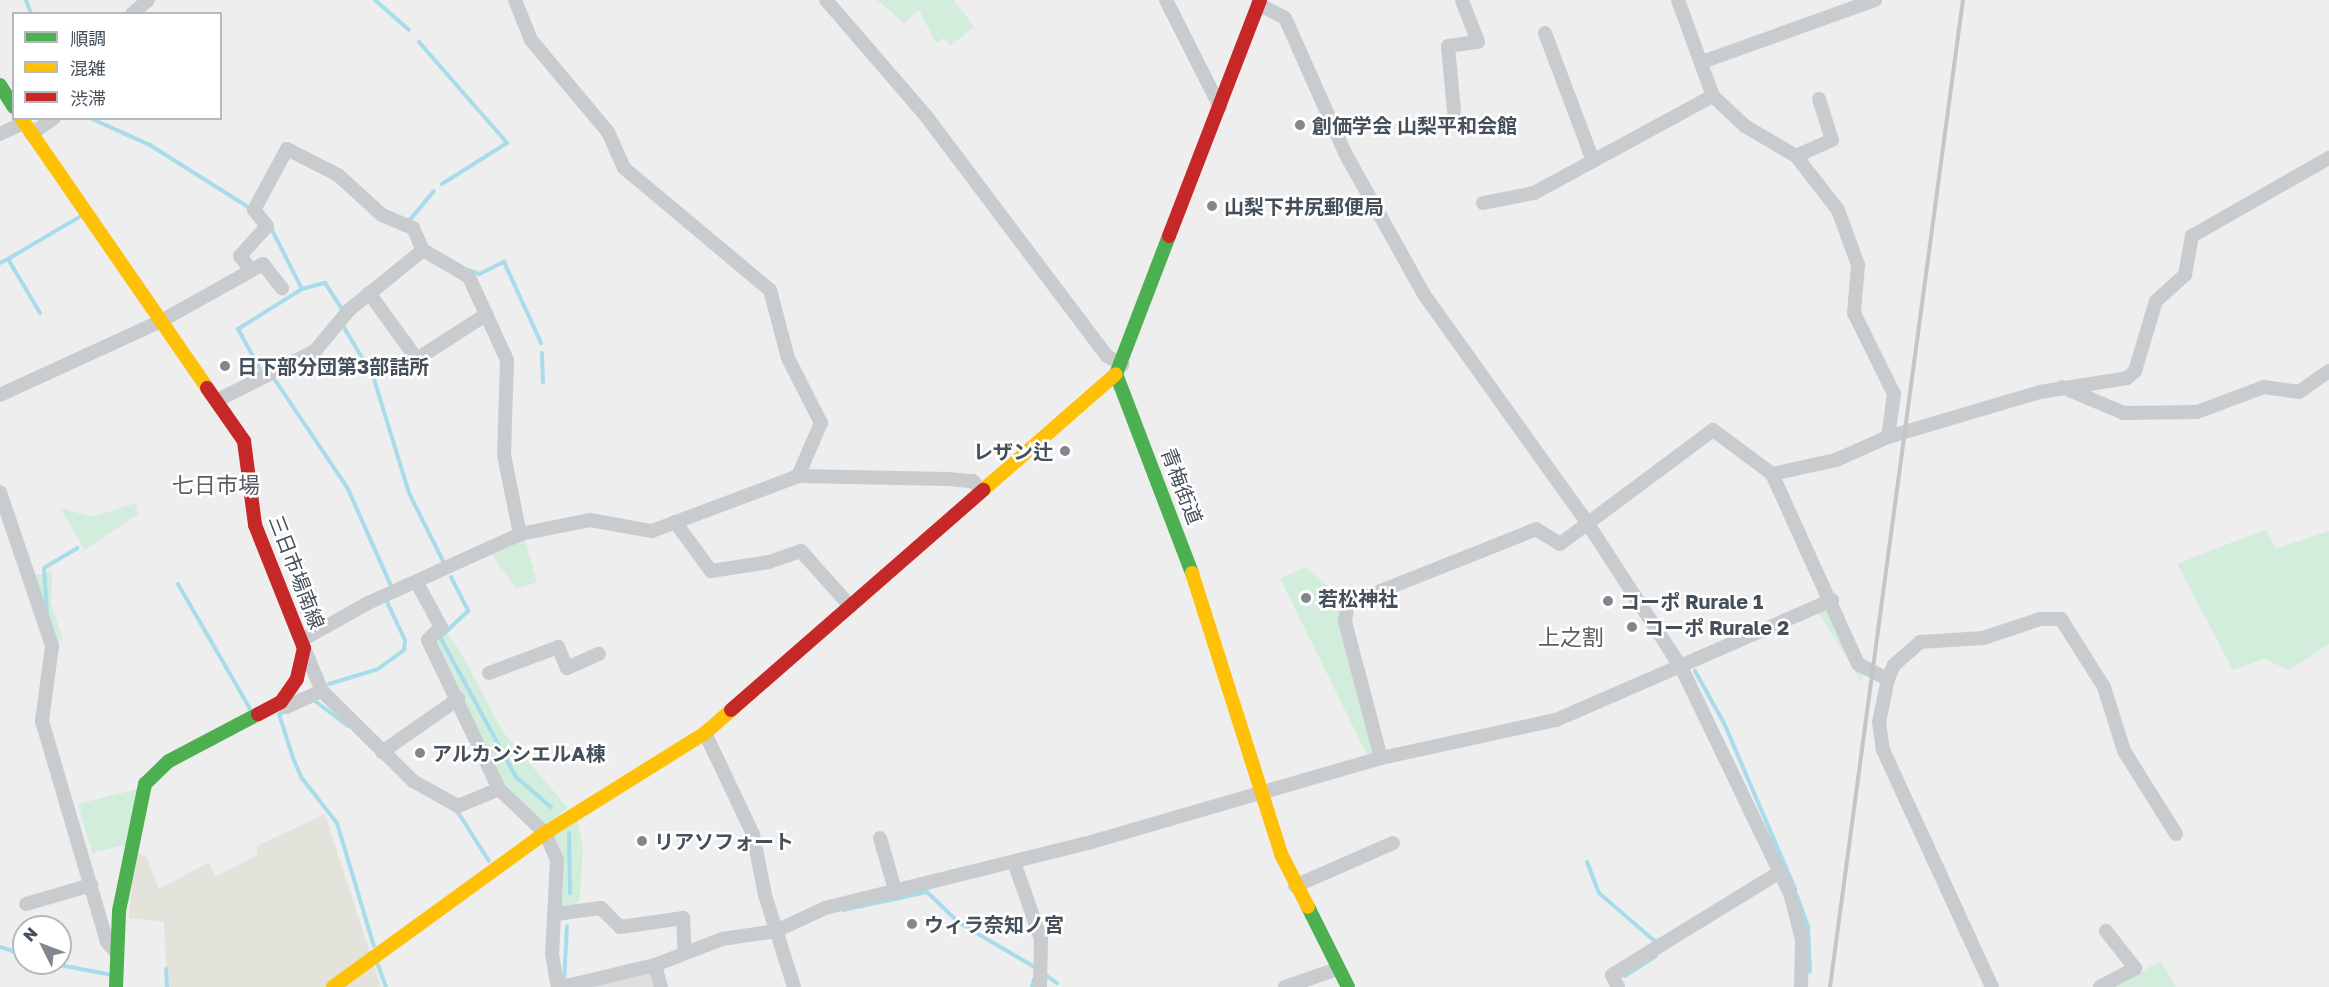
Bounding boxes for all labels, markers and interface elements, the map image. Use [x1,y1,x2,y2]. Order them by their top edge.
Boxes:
legend [12,12,222,120]
text: 順調 [70,27,106,49]
text: 混雑 [70,57,106,79]
text: 渋滞 [70,87,106,109]
place label: 創価学会 山梨平和会館 [1312,113,1517,137]
marker: 創価学会 山梨平和会館 [1293,118,1307,132]
place label: 山梨下井尻郵便局 [1224,194,1384,218]
marker: 山梨下井尻郵便局 [1205,199,1219,213]
place label: 日下部分団第3部詰所 [237,354,429,378]
marker: 日下部分団第3部詰所 [218,359,232,373]
place label: レザン辻 [973,439,1053,463]
marker: レザン辻 [1058,444,1072,458]
street label: 青梅街道 [1156,444,1208,528]
district label: 七日市場 [172,472,260,498]
street label: 三日市場南線 [264,512,330,632]
place label: 若松神社 [1318,586,1398,610]
place label: コーポ Rurale 1 [1620,589,1763,613]
marker: 若松神社 [1299,591,1313,605]
marker: コーポ Rurale 1 [1601,594,1615,608]
place label: コーポ Rurale 2 [1644,615,1789,639]
marker: コーポ Rurale 2 [1625,620,1639,634]
district label: 上之割 [1538,624,1604,650]
place label: アルカンシエルA棟 [432,741,606,765]
marker: アルカンシエルA棟 [413,746,427,760]
place label: リアソフォート [654,829,794,853]
marker: リアソフォート [635,834,649,848]
place label: ウィラ奈知ノ宮 [924,912,1064,936]
north arrow [12,915,72,975]
marker: ウィラ奈知ノ宮 [905,917,919,931]
text: N [19,923,42,946]

